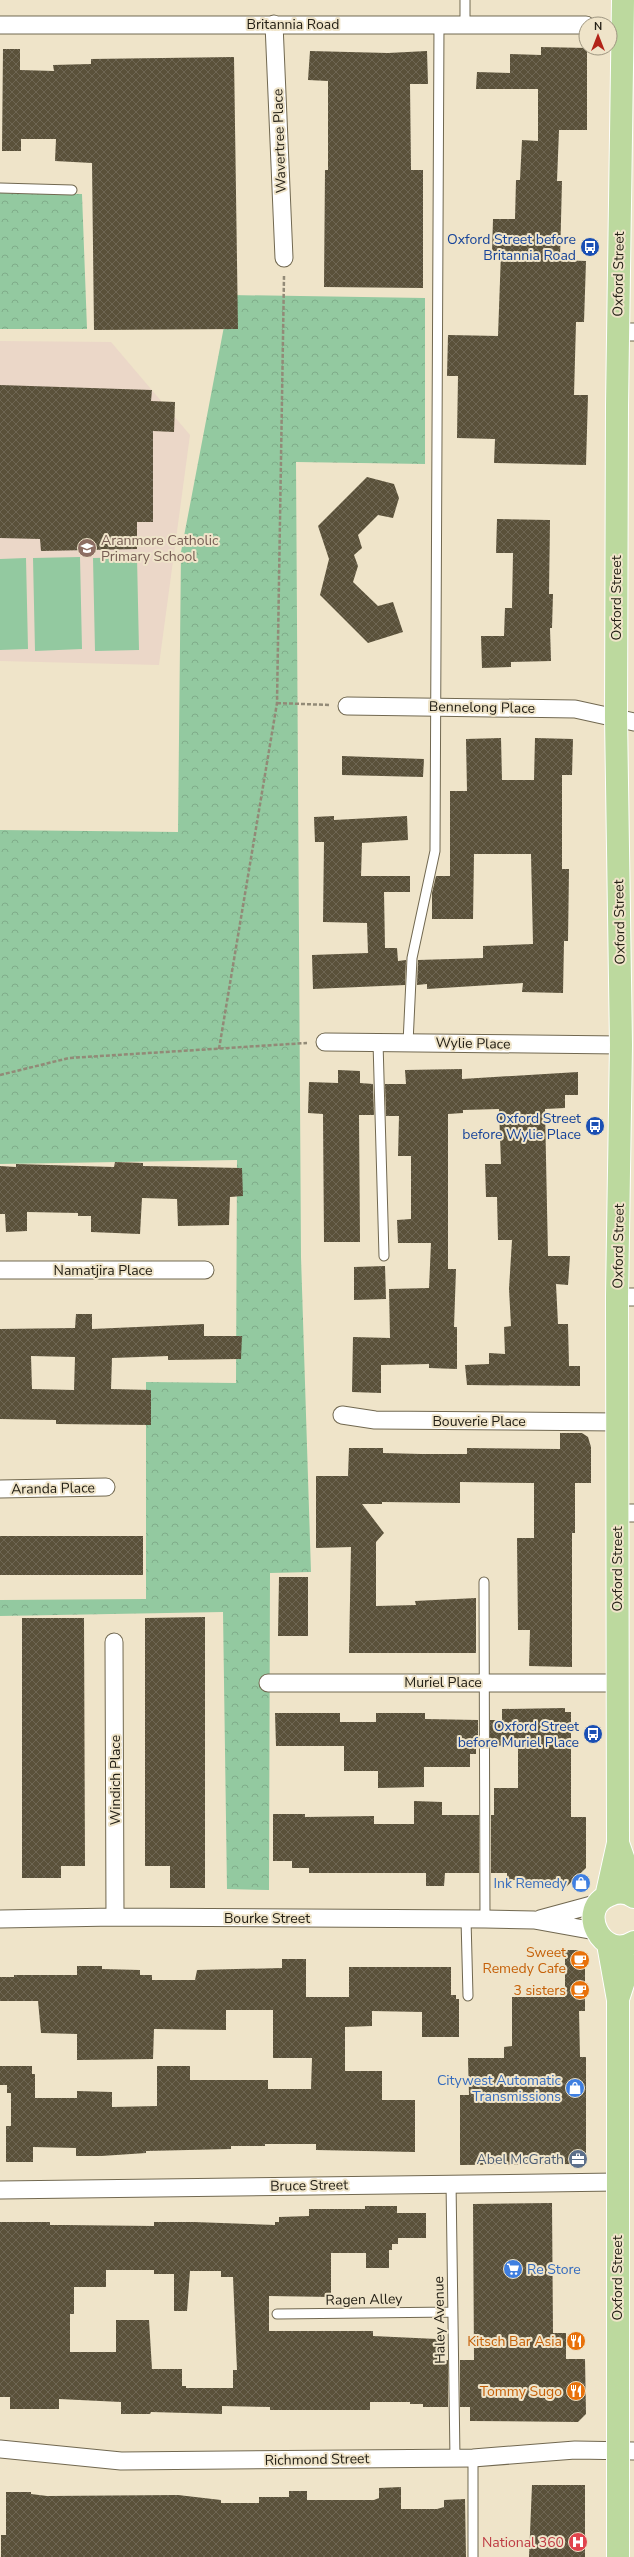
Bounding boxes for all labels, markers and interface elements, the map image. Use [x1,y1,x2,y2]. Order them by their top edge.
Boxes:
street label: Britannia Road [247,15,339,34]
north arrow [578,16,618,56]
text: N [594,19,602,34]
street label: Wavertree Place [268,88,291,194]
place label: Oxford Street before Britannia Road [447,230,576,265]
street label: Oxford Street [608,231,629,317]
bus stop icon: Oxford Street before Britannia Road [579,236,601,258]
place label: Aranmore Catholic Primary School [101,531,219,566]
school or university icon: Aranmore Catholic Primary School [76,537,98,559]
street label: Oxford Street [607,555,626,641]
street label: Bennelong Place [429,697,535,718]
street label: Oxford Street [609,879,630,965]
street label: Wylie Place [435,1033,511,1054]
place label: Oxford Street before Wylie Place [462,1109,581,1144]
bus stop icon: Oxford Street before Wylie Place [584,1115,606,1137]
street label: Oxford Street [608,1203,629,1289]
street label: Namatjira Place [54,1261,152,1280]
street label: Bouverie Place [432,1412,526,1431]
street label: Aranda Place [11,1478,95,1499]
street label: Oxford Street [608,1526,627,1612]
street label: Muriel Place [404,1673,482,1692]
place label: Oxford Street before Muriel Place [458,1717,579,1752]
bus stop icon: Oxford Street before Muriel Place [582,1723,604,1745]
street label: Windich Place [106,1735,125,1825]
shop icon: Ink Remedy [570,1872,592,1894]
place label: Ink Remedy [493,1874,568,1893]
street label: Bourke Street [224,1909,310,1928]
place label: Sweet Remedy Cafe [482,1943,566,1978]
cafe icon: Sweet Remedy Cafe [569,1949,591,1971]
cafe icon: 3 sisters [569,1979,591,2001]
place label: 3 sisters [513,1981,566,2000]
place label: Citywest Automatic Transmissions [437,2071,562,2106]
shop icon: Citywest Automatic Transmissions [564,2077,586,2099]
office icon: Abel McGrath [567,2148,589,2170]
place label: Abel McGrath [477,2150,564,2169]
street label: Bruce Street [270,2175,348,2196]
street label: Oxford Street [608,2235,627,2321]
supermarket icon: Re Store [502,2258,524,2280]
place label: Re Store [527,2260,581,2279]
street label: Haley Avenue [429,2276,450,2364]
street label: Ragen Alley [325,2289,403,2310]
restaurant icon: Kitsch Bar Asia [565,2330,587,2352]
place label: Kitsch Bar Asia [467,2332,562,2351]
restaurant icon: Tommy Sugo [565,2380,587,2402]
place label: Tommy Sugo [480,2382,562,2401]
street label: Richmond Street [264,2449,370,2470]
hospital icon: National 360 [567,2531,589,2553]
place label: National 360 [482,2533,564,2552]

